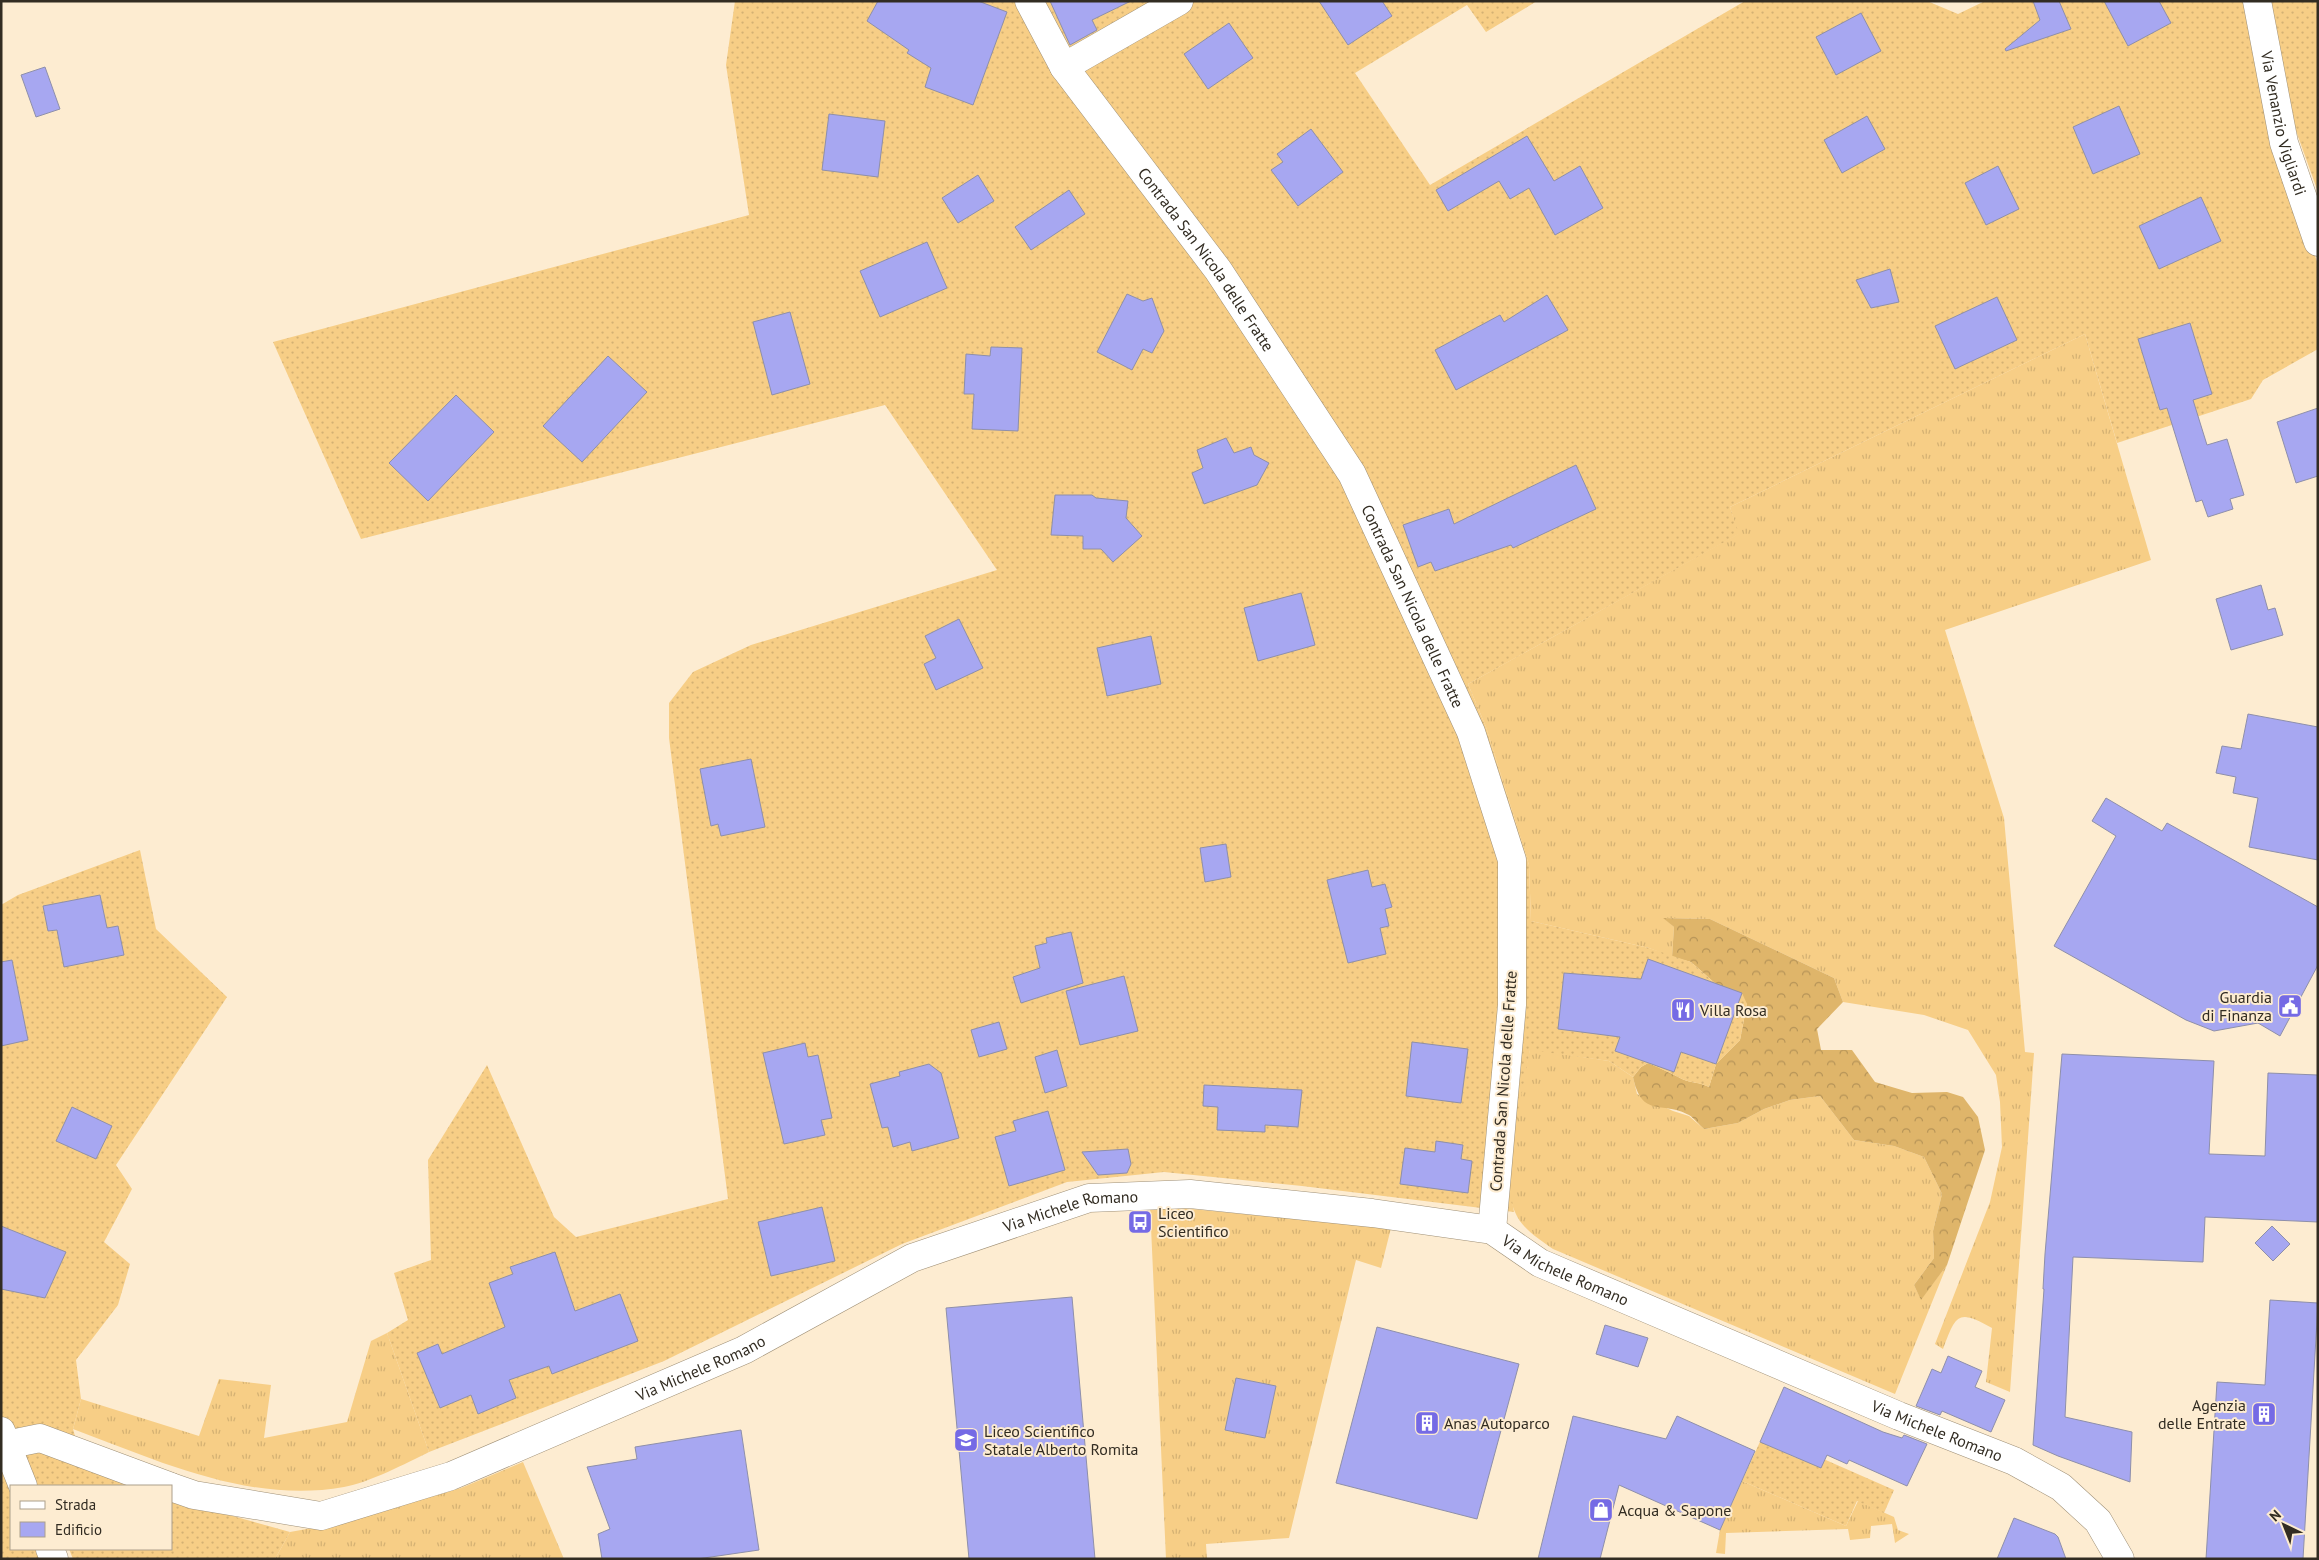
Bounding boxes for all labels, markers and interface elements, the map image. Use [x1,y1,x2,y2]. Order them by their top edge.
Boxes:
street label: Via Venanzio Vigliardi [2257,48,2311,198]
street label: Contrada San Nicola delle Fratte [1134,163,1279,355]
street label: Contrada San Nicola delle Fratte [1357,501,1468,711]
street label: Contrada San Nicola delle Fratte [1485,970,1521,1192]
place label: Guardia di Finanza [2202,987,2272,1025]
public building icon: Guardia di Finanza [2277,993,2303,1019]
restaurant icon: Villa Rosa [1670,997,1696,1023]
place label: Villa Rosa [1699,1000,1767,1020]
street label: Via Michele Romano [999,1186,1139,1237]
place label: Liceo Scientifico [1158,1203,1229,1241]
bus stop icon: Liceo Scientifico [1127,1209,1153,1235]
street label: Via Michele Romano [1498,1229,1632,1310]
street label: Via Michele Romano [632,1330,769,1406]
street label: Via Michele Romano [1868,1395,2006,1466]
place label: Agenzia delle Entrate [2158,1395,2246,1433]
building icon: Agenzia delle Entrate [2251,1401,2277,1427]
building icon: Anas Autoparco [1414,1410,1440,1436]
place label: Anas Autoparco [1444,1413,1550,1433]
place label: Liceo Scientifico Statale Alberto Romita [984,1421,1139,1459]
school or university icon: Liceo Scientifico Statale Alberto Romita [953,1427,979,1453]
legend [10,1485,172,1550]
text: Strada [55,1495,96,1514]
shop icon: Acqua & Sapone [1588,1497,1614,1523]
place label: Acqua & Sapone [1618,1500,1731,1520]
north arrow [2259,1500,2309,1550]
text: N [2266,1506,2285,1525]
text: Edificio [55,1520,102,1539]

